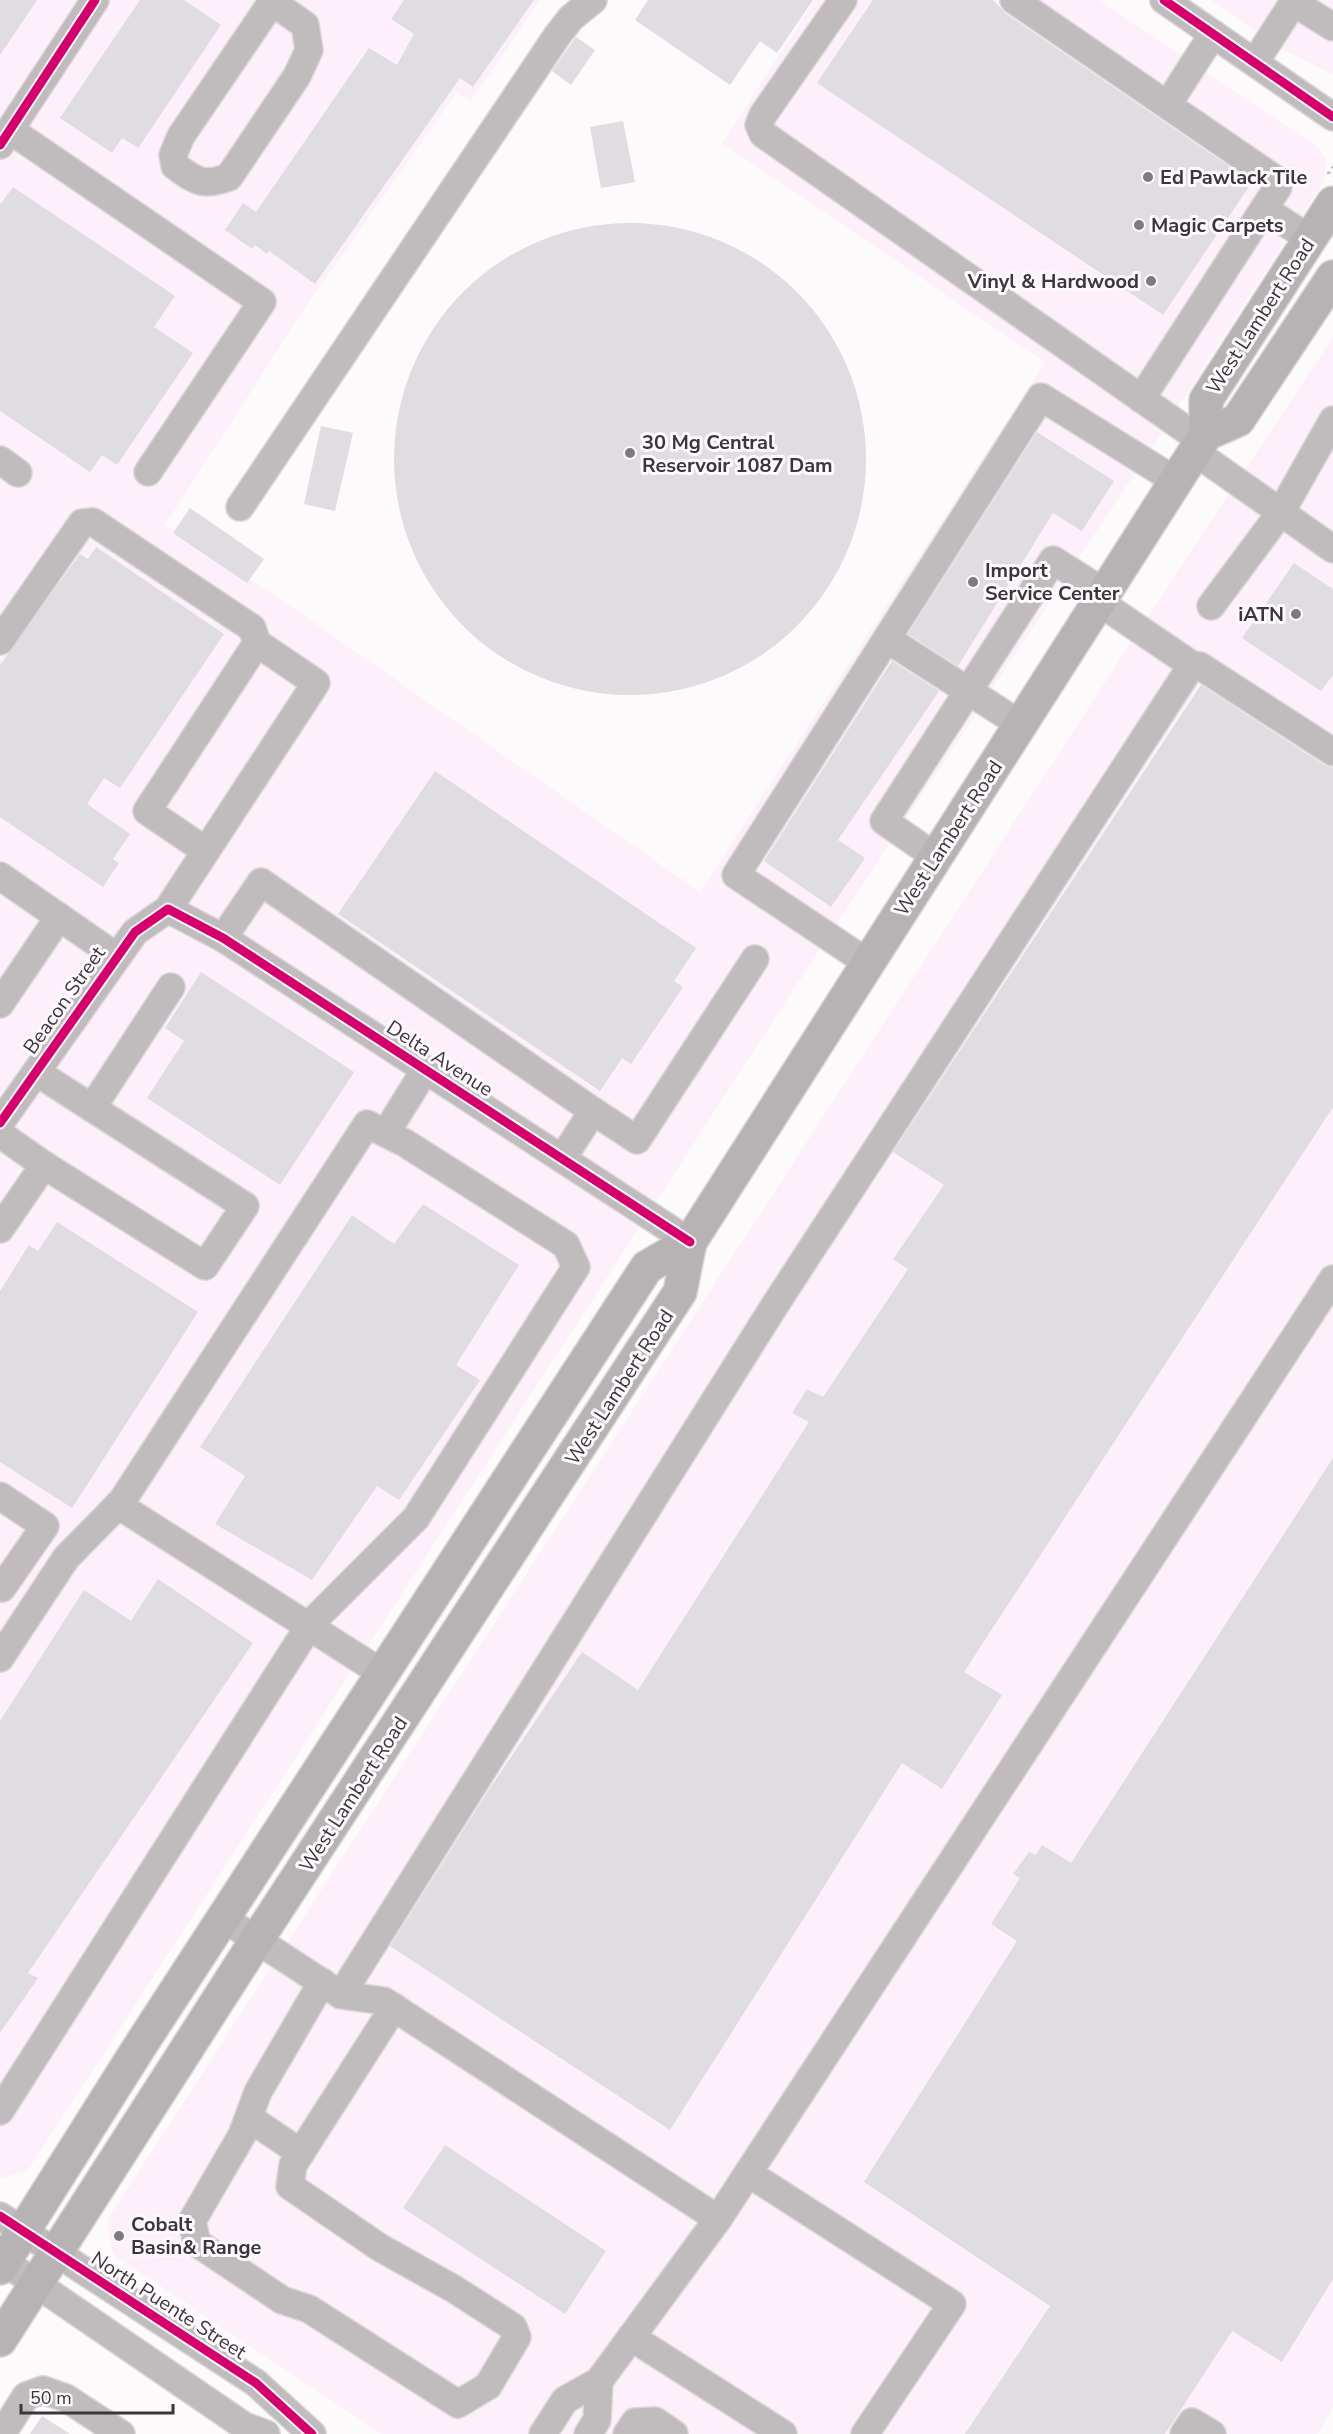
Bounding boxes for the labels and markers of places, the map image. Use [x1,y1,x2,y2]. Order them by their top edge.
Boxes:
place label: Ed Pawlack Tile [1160,164,1307,191]
marker: Ed Pawlack Tile [1141,170,1155,184]
place label: Magic Carpets [1151,212,1284,239]
marker: Magic Carpets [1132,218,1146,232]
place label: Vinyl & Hardwood [967,268,1139,295]
marker: Vinyl & Hardwood [1144,274,1158,288]
place label: 30 Mg Central Reservoir 1087 Dam [642,429,833,479]
marker: 30 Mg Central Reservoir 1087 Dam [623,446,637,460]
place label: Import Service Center [985,557,1120,607]
marker: Import Service Center [966,575,980,589]
place label: iATN [1238,601,1284,628]
marker: iATN [1289,607,1303,621]
place label: Cobalt Basin& Range [131,2211,262,2261]
marker: Cobalt Basin& Range [112,2229,126,2243]

